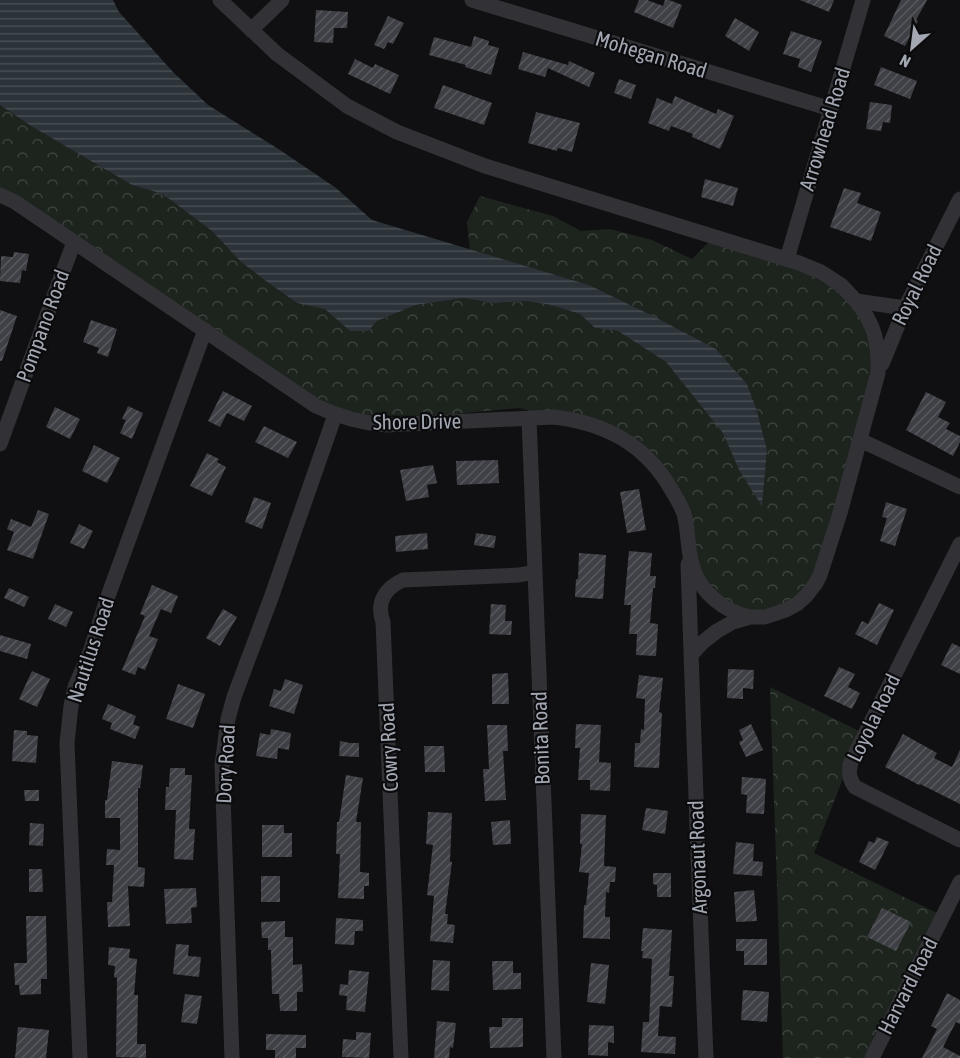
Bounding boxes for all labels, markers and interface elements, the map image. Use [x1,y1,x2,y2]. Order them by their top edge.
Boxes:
north arrow [882,18,942,78]
street label: Mohegan Road [593,26,710,82]
text: N [897,51,913,71]
street label: Arrowhead Road [794,64,854,193]
street label: Royal Road [886,240,946,329]
street label: Pompano Road [11,266,73,385]
street label: Shore Drive [373,408,461,434]
street label: Nautilus Road [62,594,118,705]
street label: Loyola Road [842,670,905,765]
street label: Bonita Road [526,691,554,785]
street label: Cowry Road [374,702,402,792]
street label: Dory Road [211,724,239,804]
street label: Argonaut Road [683,800,711,914]
street label: Harvard Road [872,933,942,1038]

